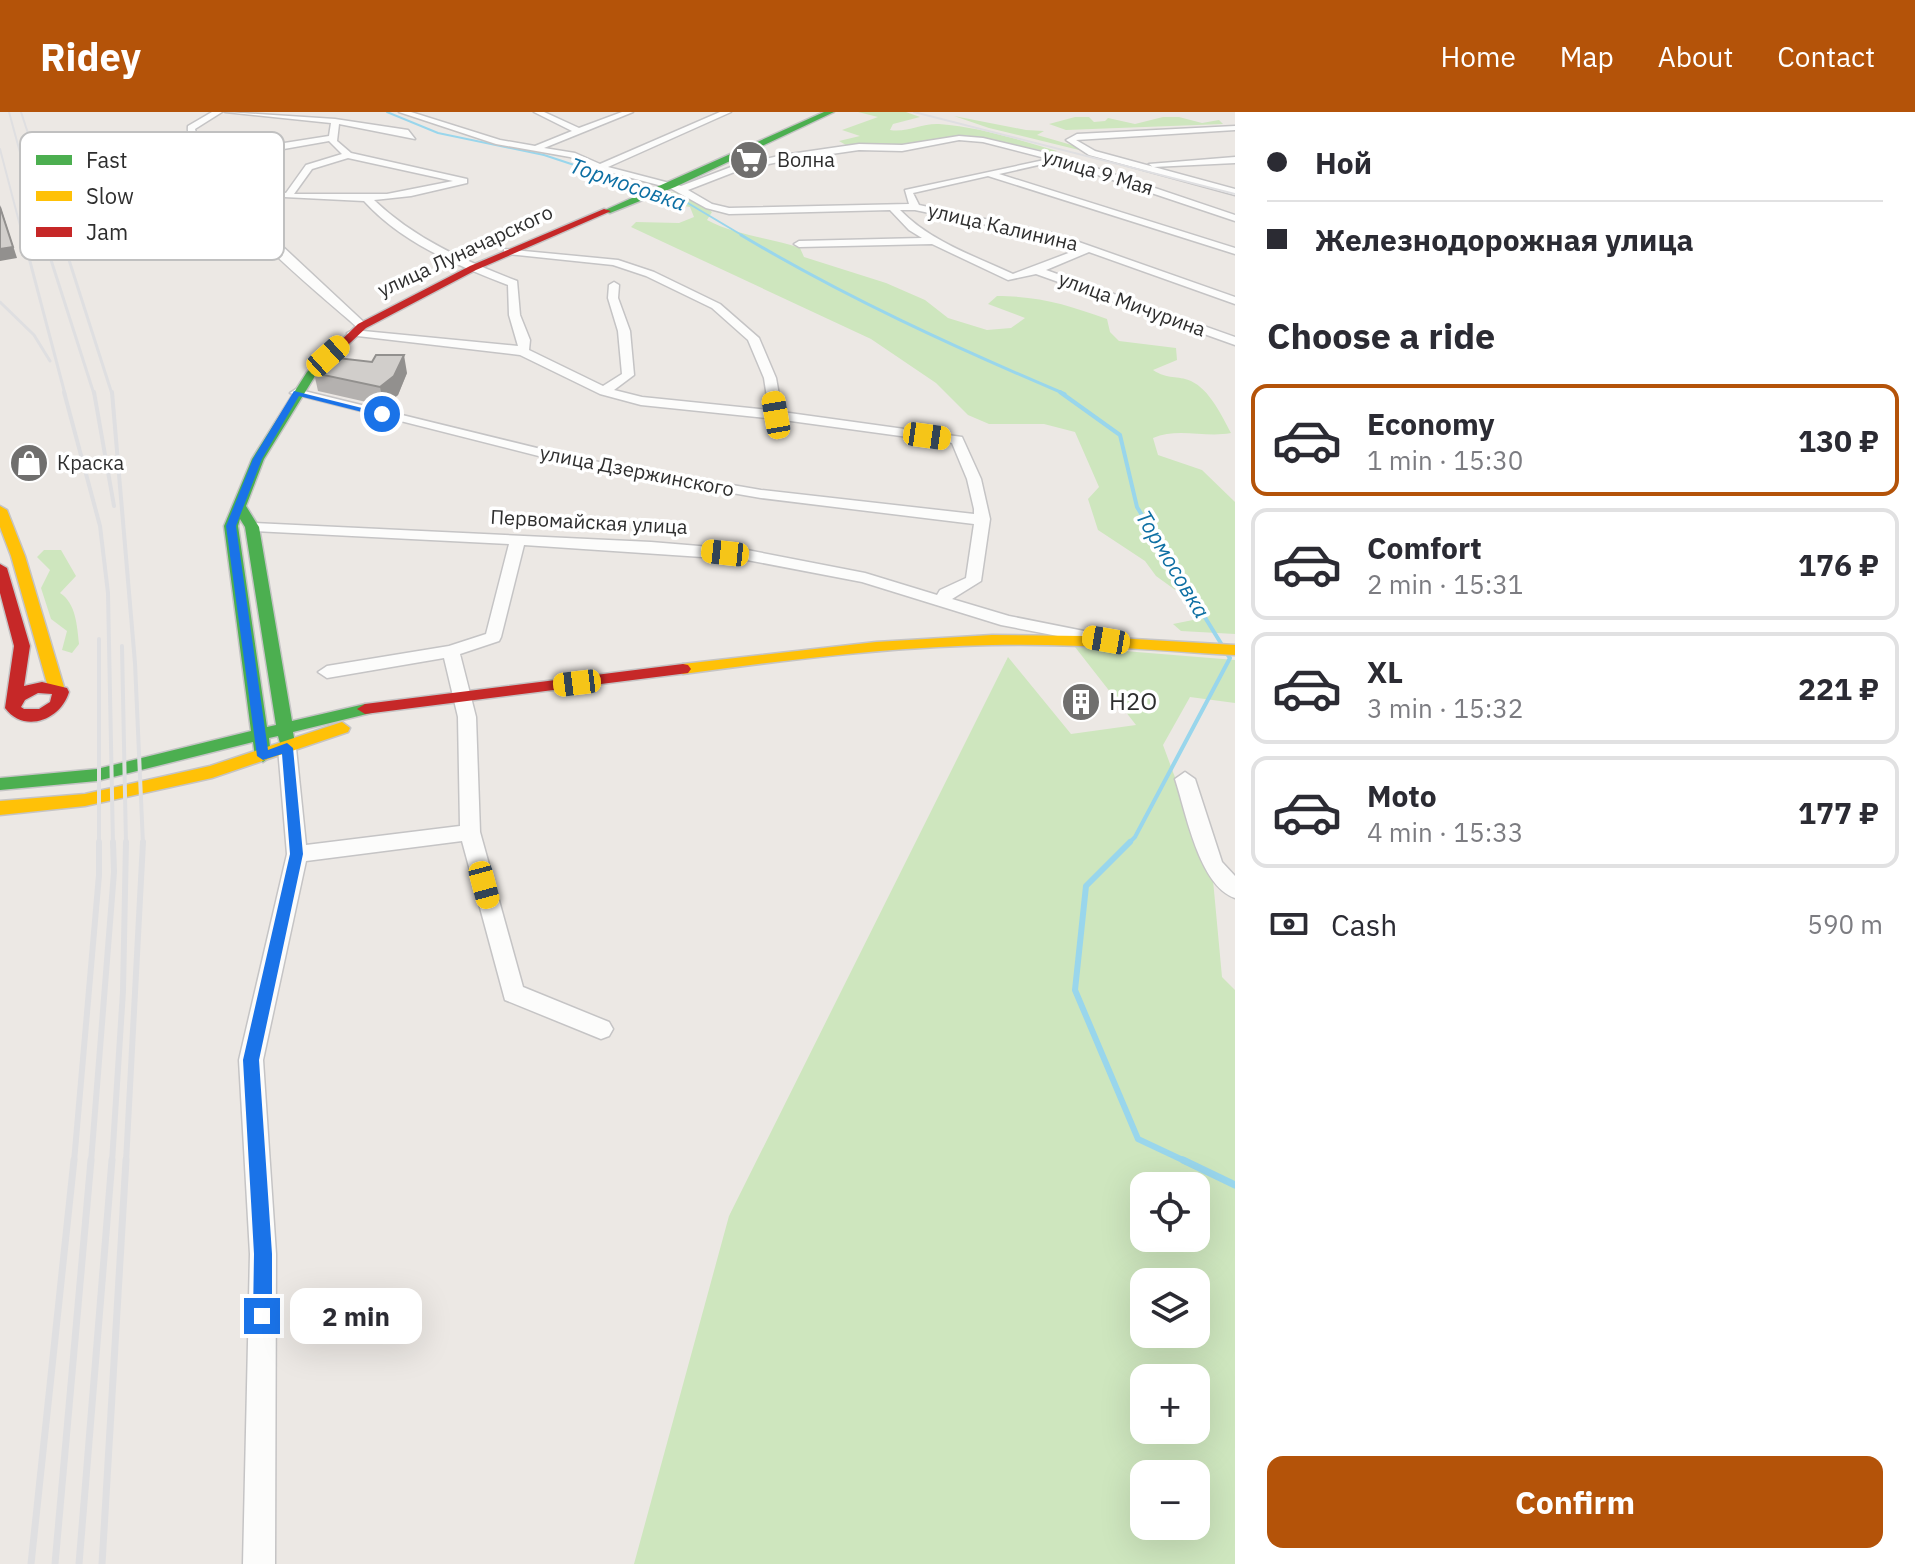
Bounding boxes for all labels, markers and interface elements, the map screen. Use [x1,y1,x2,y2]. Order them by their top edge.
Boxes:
text: Ridey [40,32,141,81]
text: Home [1440,38,1516,75]
text: Map [1560,38,1614,75]
text: About [1658,38,1733,75]
text: Contact [1777,38,1875,75]
legend [20,132,284,260]
supermarket icon: Волна [728,139,770,181]
street label: улица 9 Мая [1039,142,1157,201]
text: Ной [1315,143,1372,182]
text: Fast [86,145,127,174]
place label: Волна [777,146,835,173]
water label: Тормосовка [566,150,690,217]
text: Slow [86,181,134,210]
street label: улица Калинина [925,196,1081,257]
street label: улица Луначарского [373,198,557,303]
text: Jam [86,217,128,246]
text: Железнодорожная улица [1315,220,1693,259]
street label: улица Мичурина [1055,264,1210,343]
text: Choose a ride [1267,312,1495,359]
car [302,331,354,381]
car [760,389,792,441]
route start [364,396,400,432]
icon: car [1271,404,1343,476]
text: Economy [1367,404,1495,443]
car [902,421,952,451]
text: 130 ₽ [1798,421,1879,460]
street label: улица Дзержинского [538,438,737,503]
shop icon: Краска [8,442,50,484]
text: 1 min · 15:30 [1367,443,1523,477]
place label: Краска [57,449,124,476]
street label: Первомайская улица [490,503,689,540]
water label: Тормосовка [1130,504,1217,623]
icon: car [1271,528,1343,600]
text: Comfort [1367,528,1482,567]
car [700,539,750,567]
text: 176 ₽ [1798,545,1879,584]
text: 2 min · 15:31 [1367,567,1523,601]
car [1080,624,1132,656]
icon: car [1271,652,1343,724]
text: XL [1367,652,1403,691]
car [552,668,602,698]
text: 221 ₽ [1798,669,1879,708]
building icon: H2O [1060,681,1102,723]
place label: H2O [1109,685,1157,717]
text: 3 min · 15:32 [1367,691,1523,725]
icon: car [1271,776,1343,848]
text: Moto [1367,776,1437,815]
text: 177 ₽ [1798,793,1879,832]
text: 4 min · 15:33 [1367,815,1523,849]
car [466,859,502,911]
icon: cash [1267,902,1311,946]
text: Cash [1331,905,1397,944]
text: 590 m [1807,907,1883,941]
map controls [1130,1172,1210,1540]
button: locate [1130,1172,1210,1252]
button: layers [1130,1268,1210,1348]
callout: 2 min [290,1288,422,1344]
route end [244,1298,280,1334]
text: 2 min [322,1299,390,1333]
button: + [1130,1364,1210,1444]
button: Confirm [1267,1456,1883,1548]
button: − [1130,1460,1210,1540]

